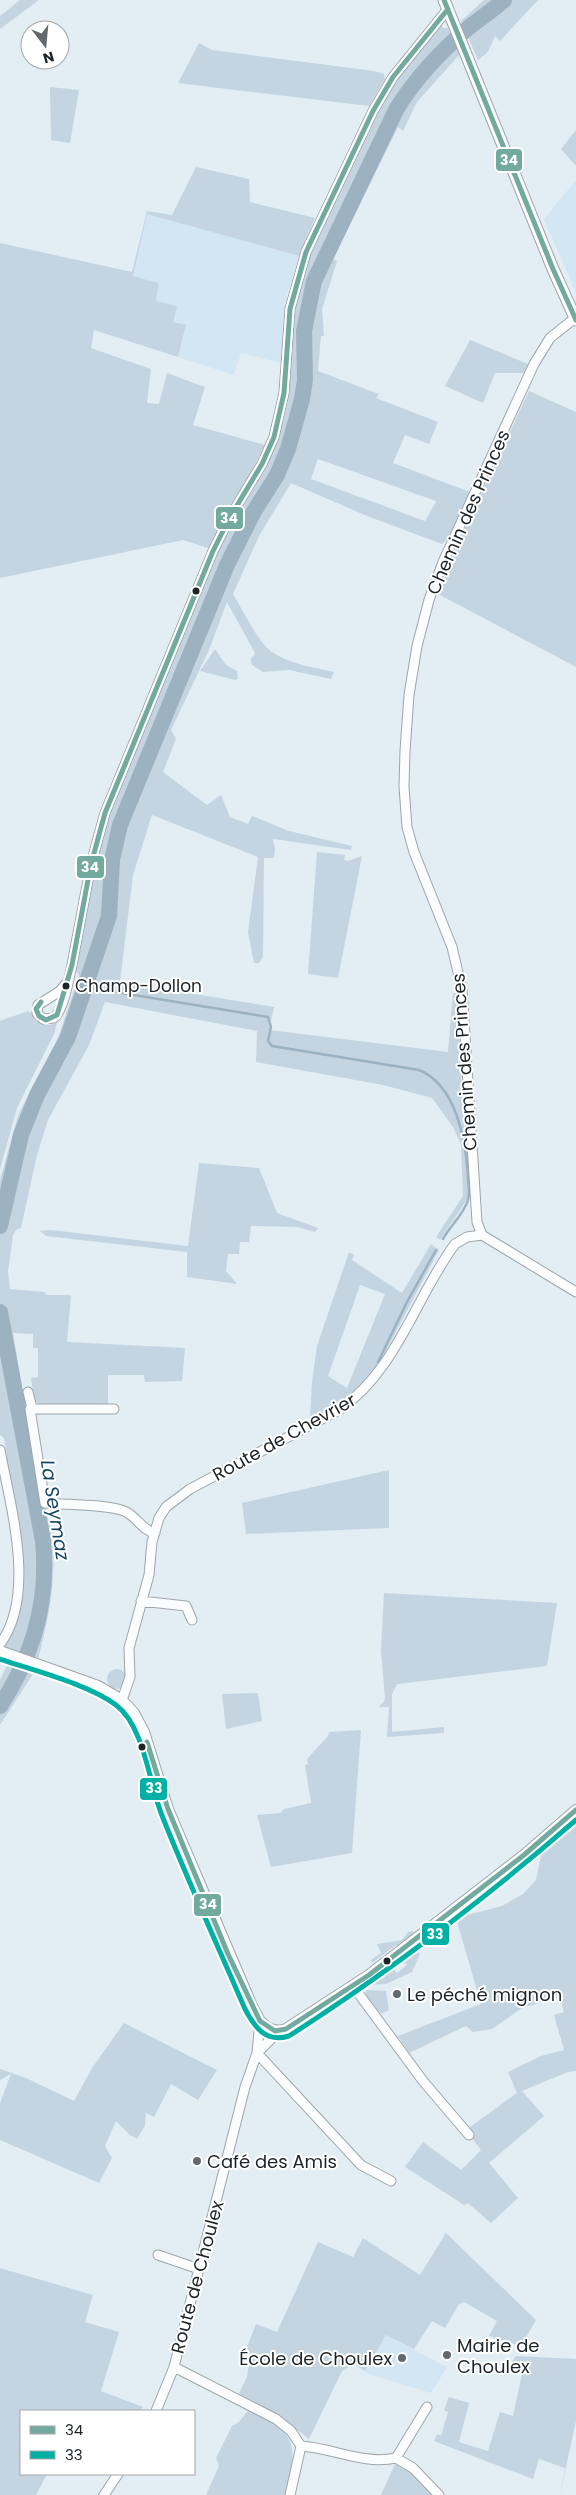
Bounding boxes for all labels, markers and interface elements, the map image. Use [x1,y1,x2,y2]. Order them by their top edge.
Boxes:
north arrow [20,20,70,70]
text: N [41,46,56,69]
line badge: 34 [495,148,523,172]
text: 34 [500,150,518,170]
street label: Chemin des Princes [420,426,516,598]
line badge: 34 [215,506,244,530]
text: 34 [220,508,238,528]
unlabelled marker [191,586,201,596]
line badge: 34 [76,855,105,879]
text: 34 [81,857,99,877]
street label: Chemin des Princes [445,972,483,1152]
place label: Champ-Dollon [75,974,202,998]
marker: Champ-Dollon [61,981,71,991]
street label: Route de Chevrier [208,1387,360,1487]
water label: La Seymaz [34,1458,76,1562]
unlabelled marker [137,1742,147,1752]
line badge: 33 [139,1777,168,1801]
text: 33 [146,1778,162,1798]
line badge: 34 [193,1893,222,1917]
text: 34 [199,1894,217,1914]
line badge: 33 [421,1922,450,1946]
text: 33 [427,1924,443,1944]
unlabelled marker [382,1956,392,1966]
place label: Le péché mignon [407,1982,562,2007]
marker: Le péché mignon [391,1988,403,2000]
place label: Café des Amis [207,2149,337,2174]
marker: Café des Amis [191,2155,203,2167]
street label: Route de Choulex [165,2197,230,2356]
place label: Mairie de Choulex [457,2333,540,2379]
place label: École de Choulex [239,2346,392,2371]
marker: Mairie de Choulex [441,2349,453,2361]
marker: École de Choulex [396,2352,408,2364]
legend [20,2410,195,2475]
text: 34 [65,2419,83,2440]
text: 33 [65,2444,83,2465]

